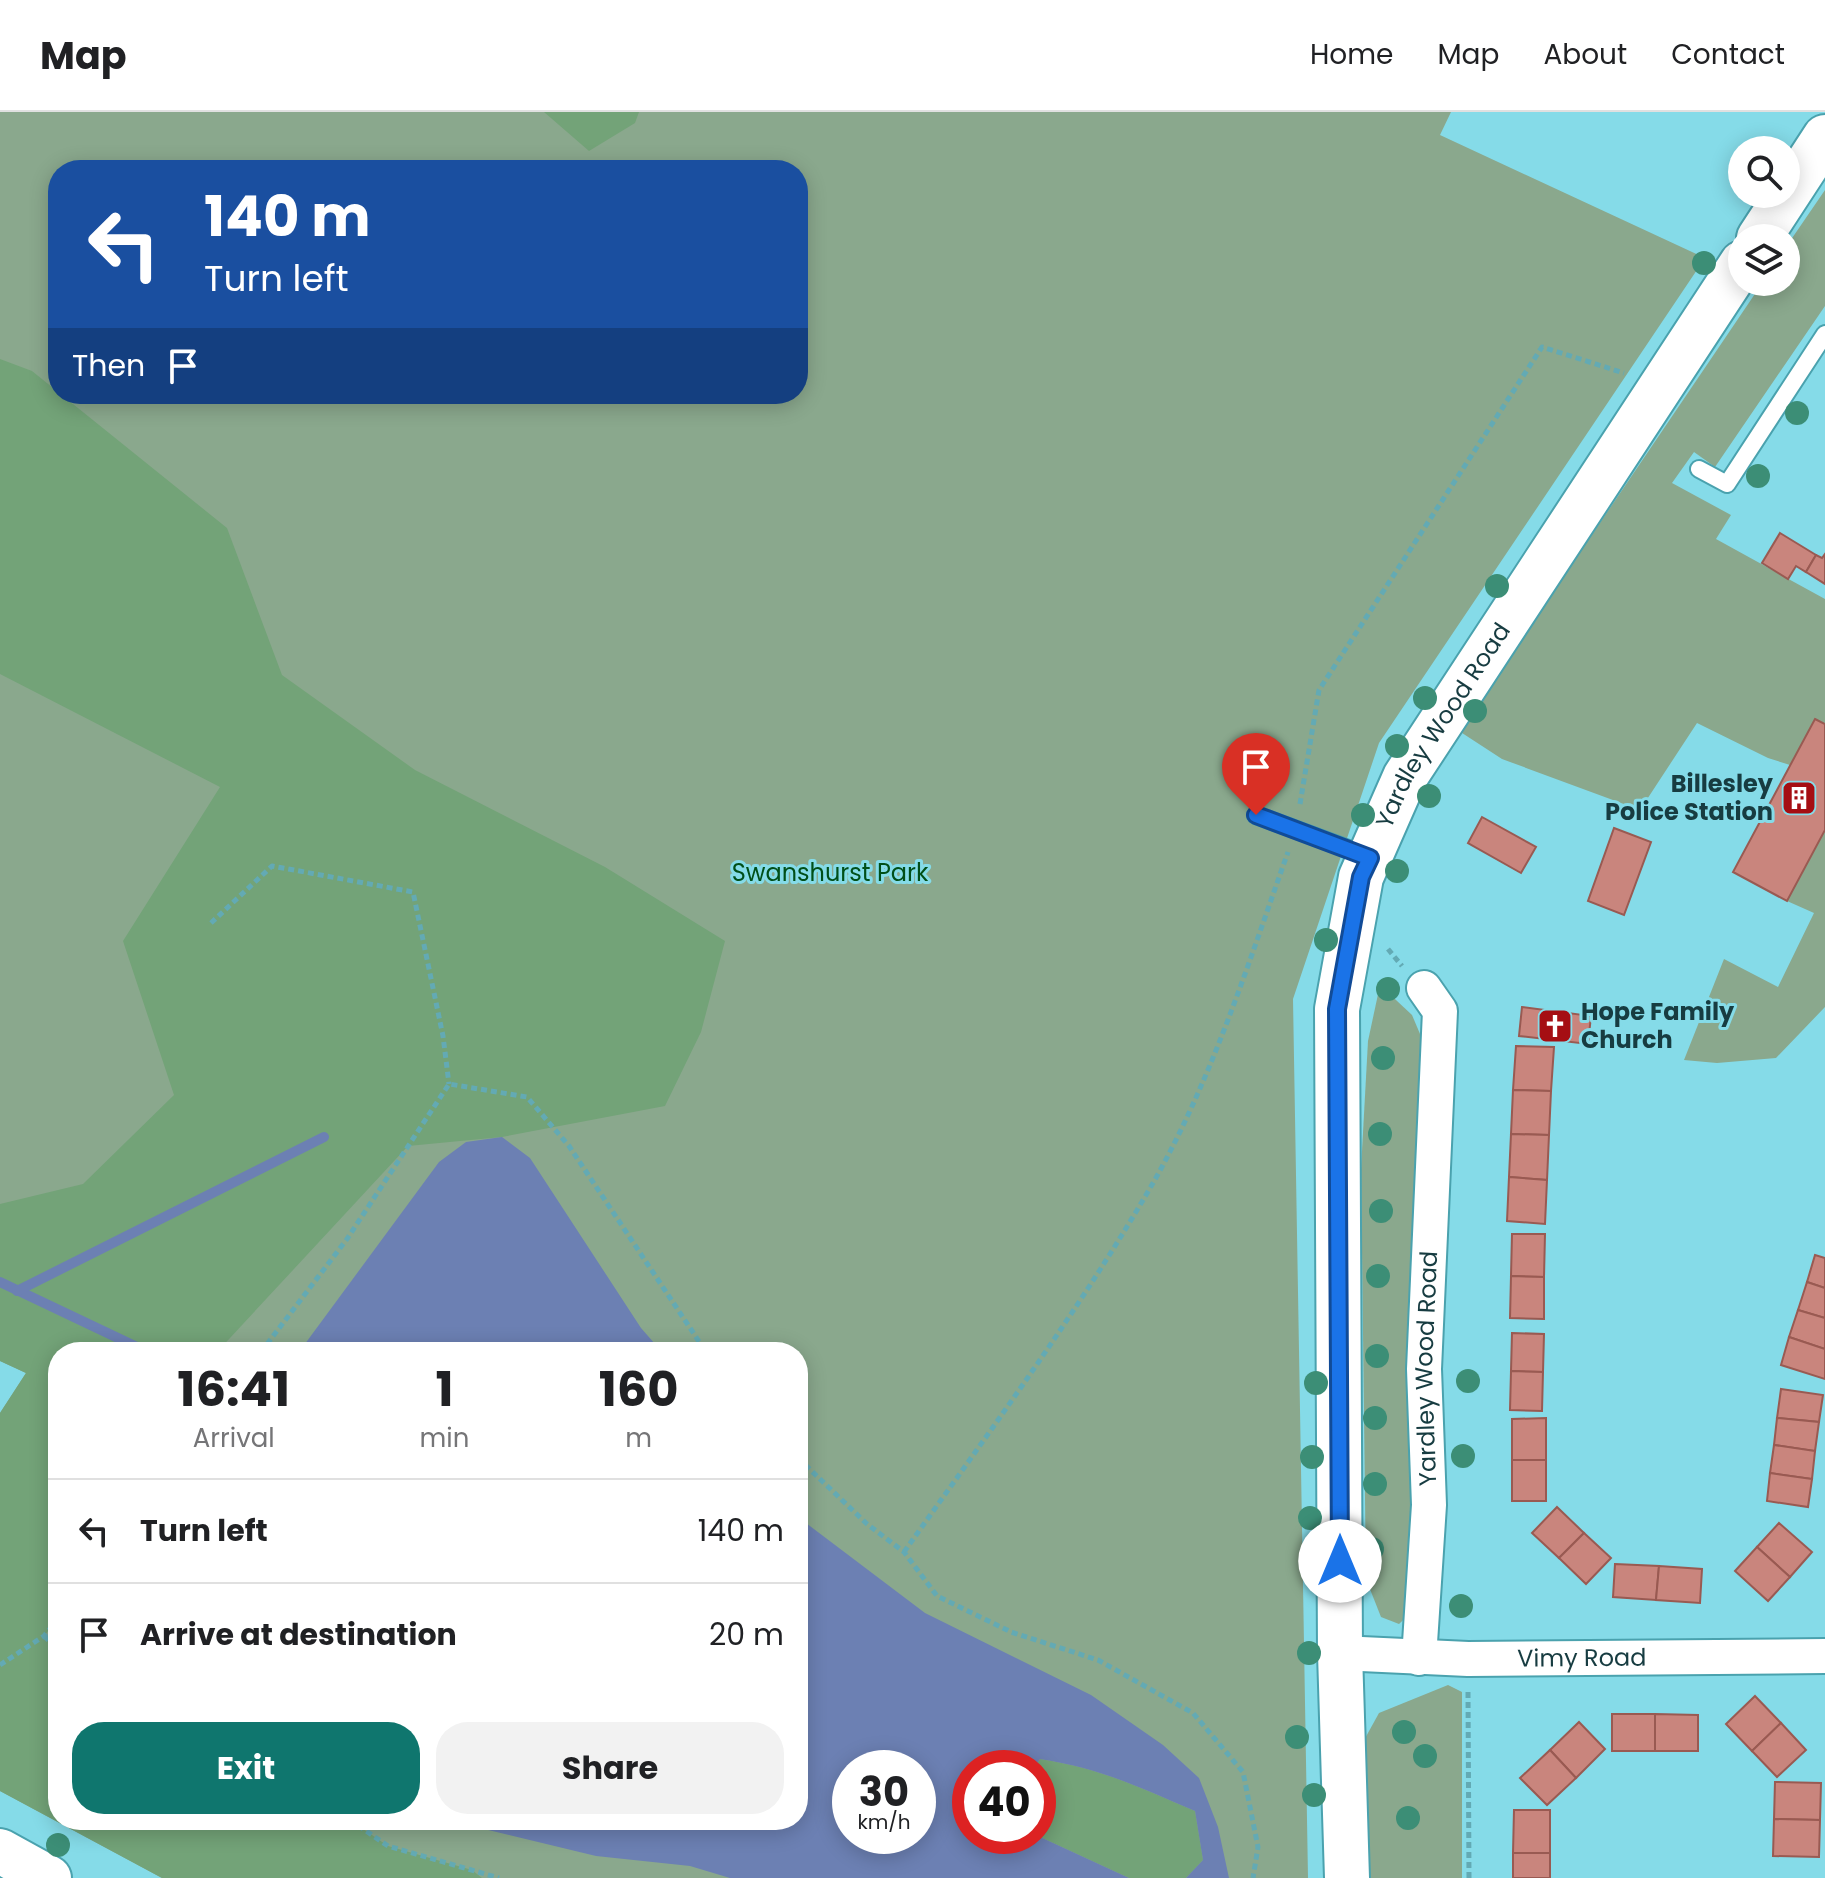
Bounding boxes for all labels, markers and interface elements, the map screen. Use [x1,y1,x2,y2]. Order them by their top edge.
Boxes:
text: Map [40,29,127,82]
text: Home [1310,35,1393,74]
text: Map [1437,35,1499,74]
text: About [1543,35,1627,74]
text: Contact [1671,35,1785,74]
map controls [1728,136,1800,296]
button: search [1728,136,1800,208]
text: 140 m [204,177,371,256]
icon: left [72,192,176,296]
button: layers [1728,224,1800,296]
text: Turn left [204,253,349,304]
text: Then [72,344,145,387]
icon: arrive [161,344,205,388]
street label: Yardley Wood Road [1368,616,1518,833]
pin [1222,733,1290,815]
icon: arrive [1234,745,1278,789]
place label: Billesley Police Station [1605,767,1774,828]
building icon: Billesley Police Station [1780,779,1818,817]
park label: Swanshurst Park [732,856,929,889]
place label: Hope Family Church [1581,995,1735,1056]
church icon: Hope Family Church [1536,1007,1574,1045]
street label: Yardley Wood Road [1407,1250,1445,1487]
text: 16:41 [177,1356,290,1423]
text: 1 [435,1356,453,1423]
text: 160 [599,1356,679,1423]
text: Arrival [193,1420,275,1456]
text: min [420,1420,469,1456]
text: m [625,1420,652,1456]
icon: left [72,1509,116,1553]
text: Turn left [140,1509,268,1552]
text: 140 m [698,1509,784,1552]
position arrow [1298,1519,1382,1603]
icon: arrive [72,1613,116,1657]
text: Arrive at destination [140,1613,457,1656]
text: 20 m [709,1613,784,1656]
street label: Vimy Road [1517,1641,1647,1675]
button: Exit [72,1722,420,1814]
button: Share [436,1722,784,1814]
speed limit sign: 40 [952,1750,1056,1854]
text: 30 [859,1764,909,1820]
text: km/h [857,1808,911,1836]

